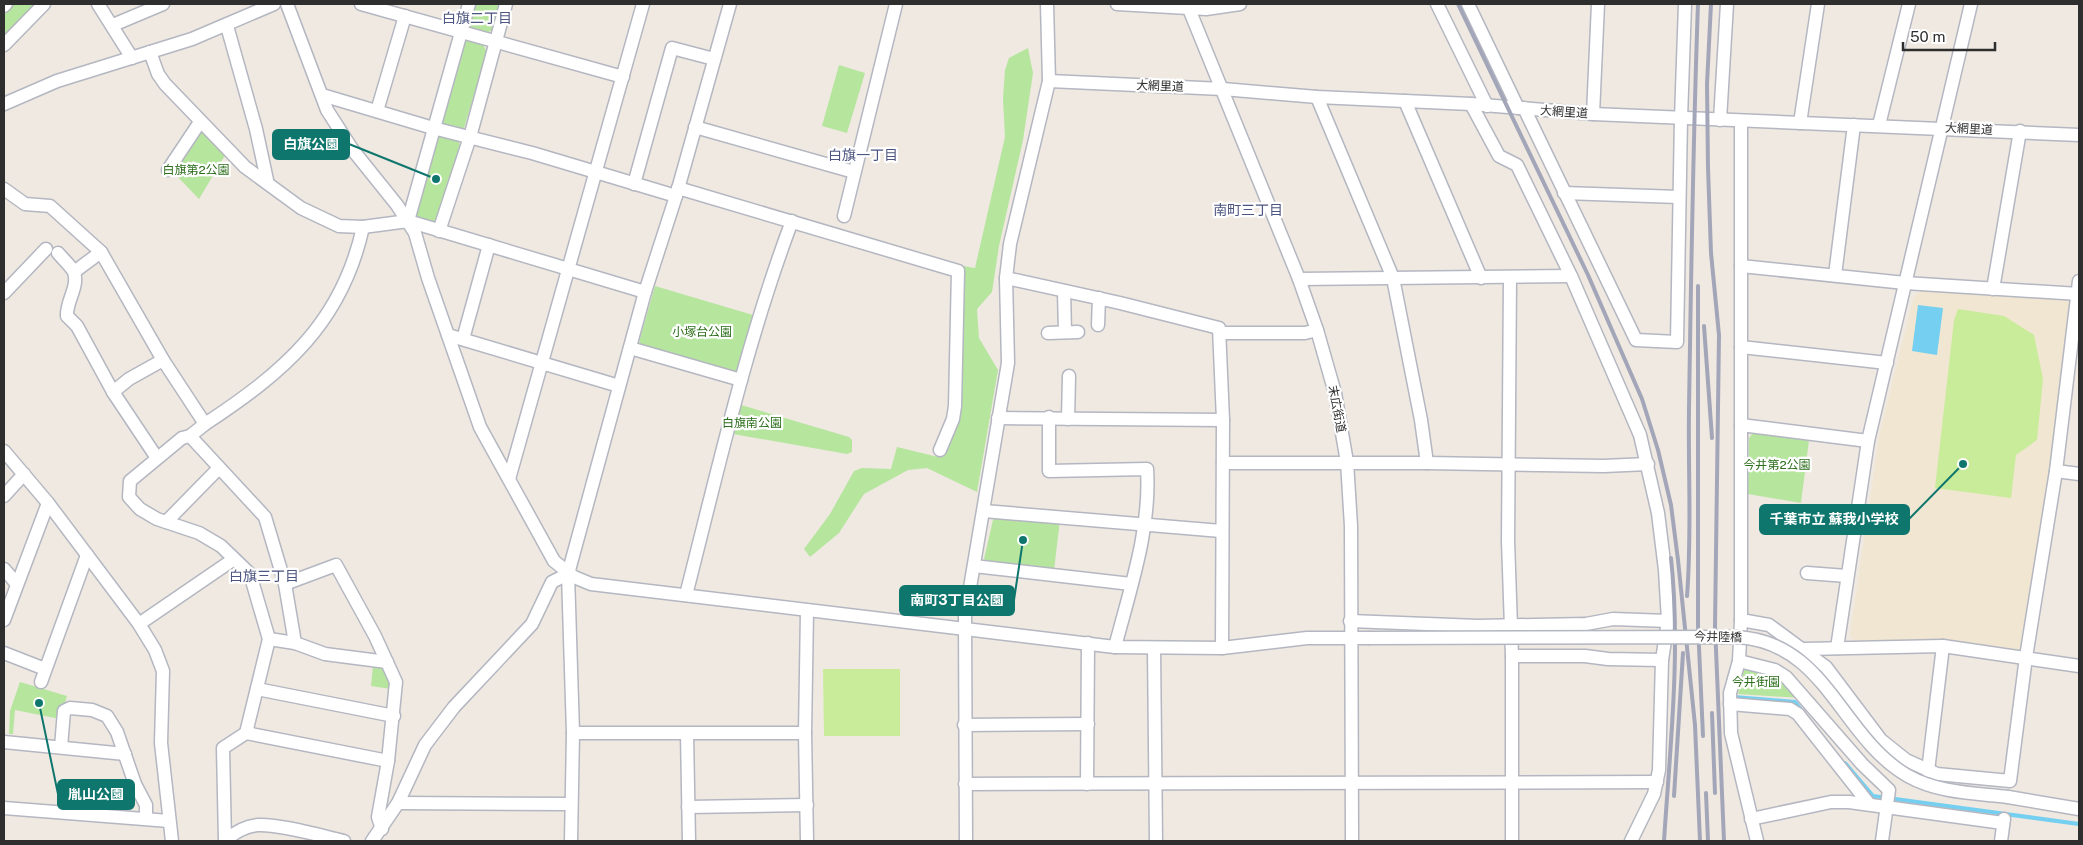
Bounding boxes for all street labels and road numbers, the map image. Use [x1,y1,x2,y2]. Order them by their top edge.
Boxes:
street label: 大網里道 [1136,78,1184,94]
street label: 大網里道 [1540,103,1588,121]
street label: 大網里道 [1945,121,1993,137]
street label: 末広街道 [1326,384,1348,434]
street label: 今井陸橋 [1694,630,1742,644]

